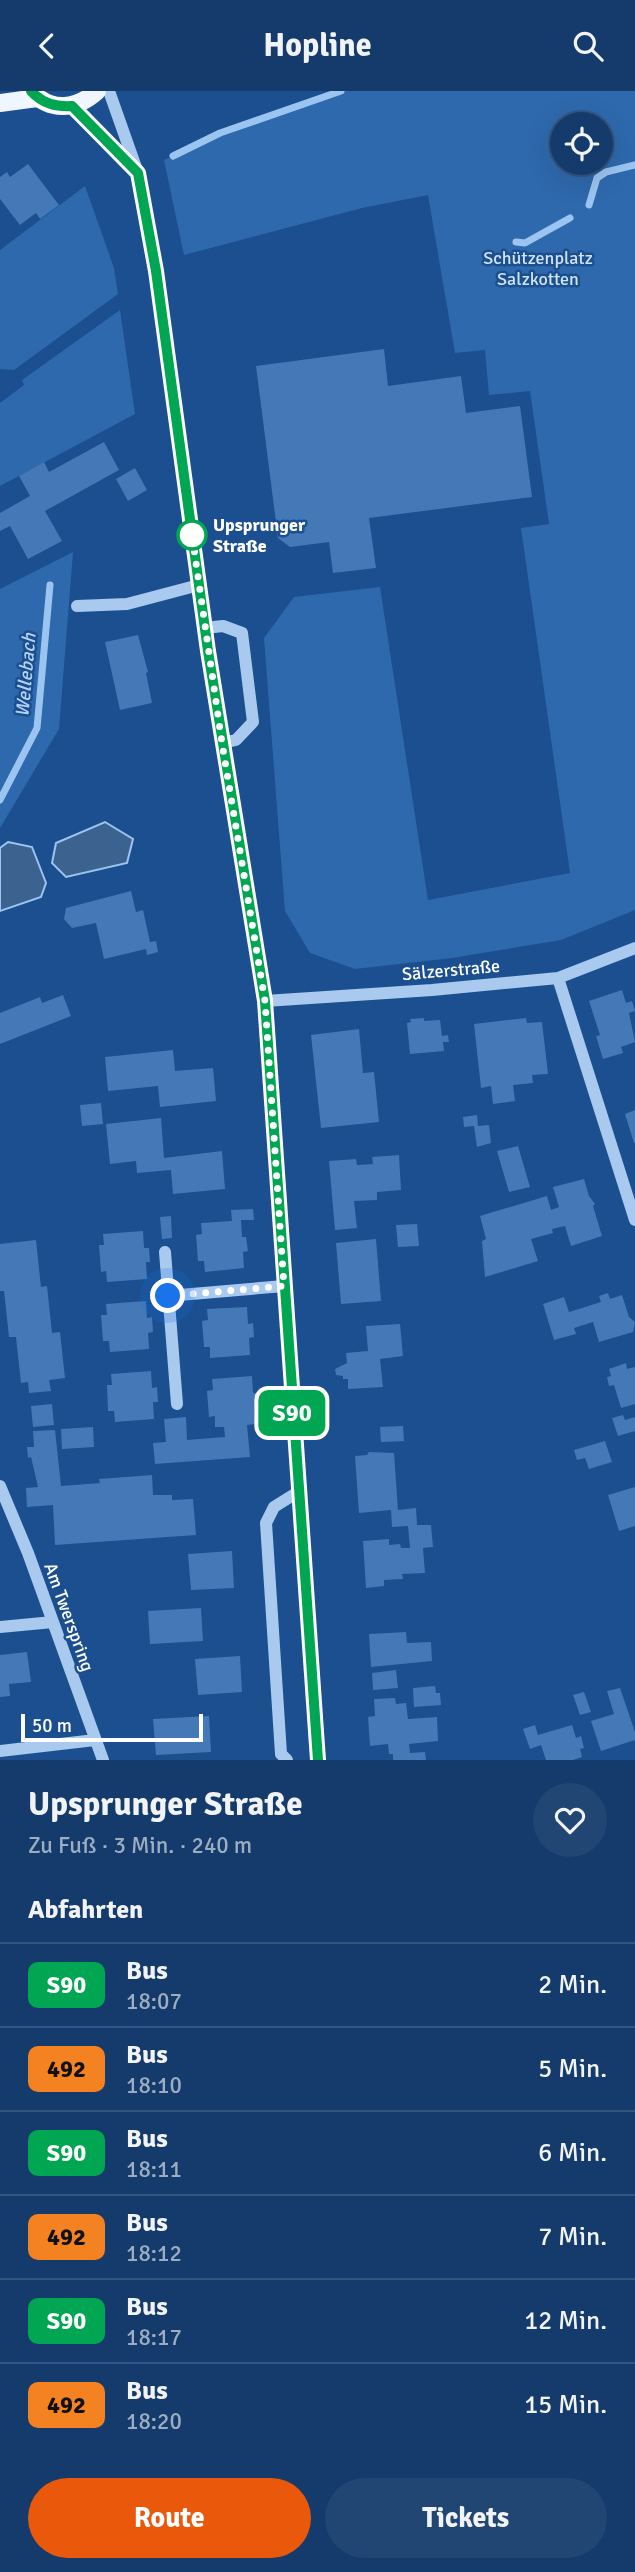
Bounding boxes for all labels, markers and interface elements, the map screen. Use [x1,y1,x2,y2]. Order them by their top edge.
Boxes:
text: Hopline [263,26,372,65]
icon: back [28,27,66,65]
icon: search [569,27,607,65]
map controls [550,112,613,175]
button: locate [550,112,613,175]
park label: Schützenplatz Salzkotten [483,247,593,290]
place label: Upsprunger Straße [213,514,306,557]
marker: Upsprunger Straße [177,520,207,550]
water label: Wellebach [10,631,42,718]
street label: Sälzerstraße [401,955,501,985]
your location [150,1278,185,1313]
line badge: S90 [252,1390,332,1436]
text: S90 [272,1398,312,1428]
street label: Am Twerspring [39,1560,99,1674]
scale bar [21,1711,203,1743]
text: 50 m [32,1714,72,1738]
button: heart [533,1783,607,1857]
text: Upsprunger Straße [28,1784,303,1825]
text: Zu Fuß · 3 Min. · 240 m [28,1831,252,1860]
text: Abfahrten [28,1894,143,1926]
text: Bus [126,1955,168,1987]
text: 2 Min. [538,1969,607,2001]
text: S90 [47,1970,86,2000]
text: 18:07 [126,1987,182,2016]
text: Bus [126,2039,168,2071]
text: 5 Min. [538,2053,607,2085]
text: 492 [47,2054,86,2084]
text: 18:10 [126,2071,182,2100]
text: Bus [126,2123,168,2155]
text: 6 Min. [538,2137,607,2169]
text: S90 [47,2138,86,2168]
text: 18:11 [126,2155,182,2184]
text: Bus [126,2207,168,2239]
text: 7 Min. [538,2221,607,2253]
text: 492 [47,2222,86,2252]
text: 18:12 [126,2239,182,2268]
text: Bus [126,2291,168,2323]
text: 12 Min. [524,2305,607,2337]
text: S90 [47,2306,86,2336]
text: 18:17 [126,2323,182,2352]
text: Bus [126,2375,168,2407]
text: 15 Min. [524,2389,607,2421]
text: 492 [47,2390,86,2420]
text: 18:20 [126,2407,182,2436]
button: Route [28,2478,311,2558]
button: Tickets [325,2478,607,2558]

